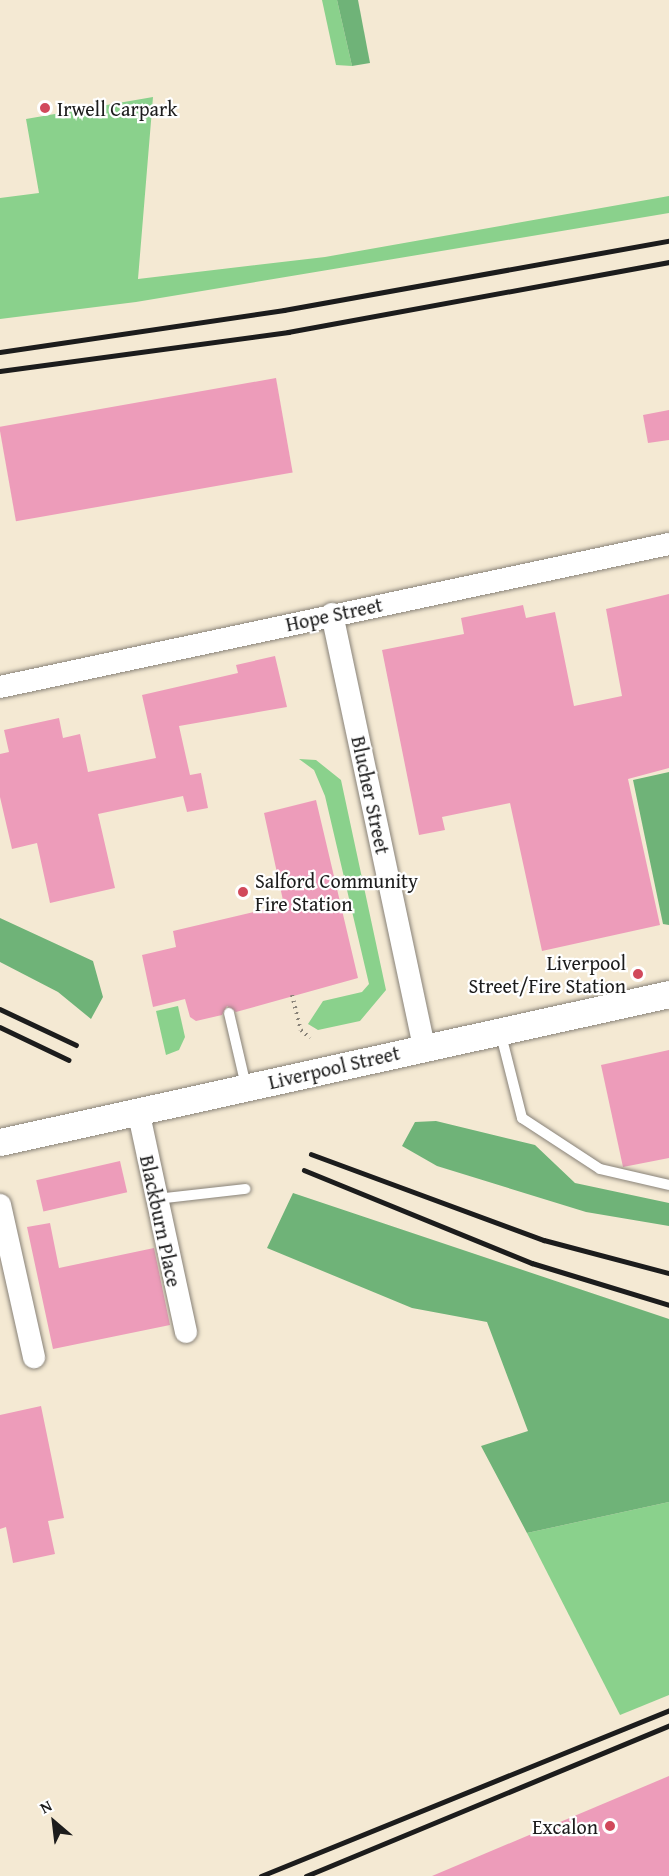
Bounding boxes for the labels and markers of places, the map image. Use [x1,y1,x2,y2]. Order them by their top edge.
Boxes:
place label: Irwell Carpark [57,96,177,120]
marker: Irwell Carpark [38,101,52,115]
place label: Salford Community Fire Station [255,868,418,915]
marker: Salford Community Fire Station [236,885,250,899]
place label: Liverpool Street/Fire Station [468,951,626,998]
marker: Liverpool Street/Fire Station [631,967,645,981]
place label: Excalon [532,1814,598,1838]
marker: Excalon [603,1819,617,1833]

